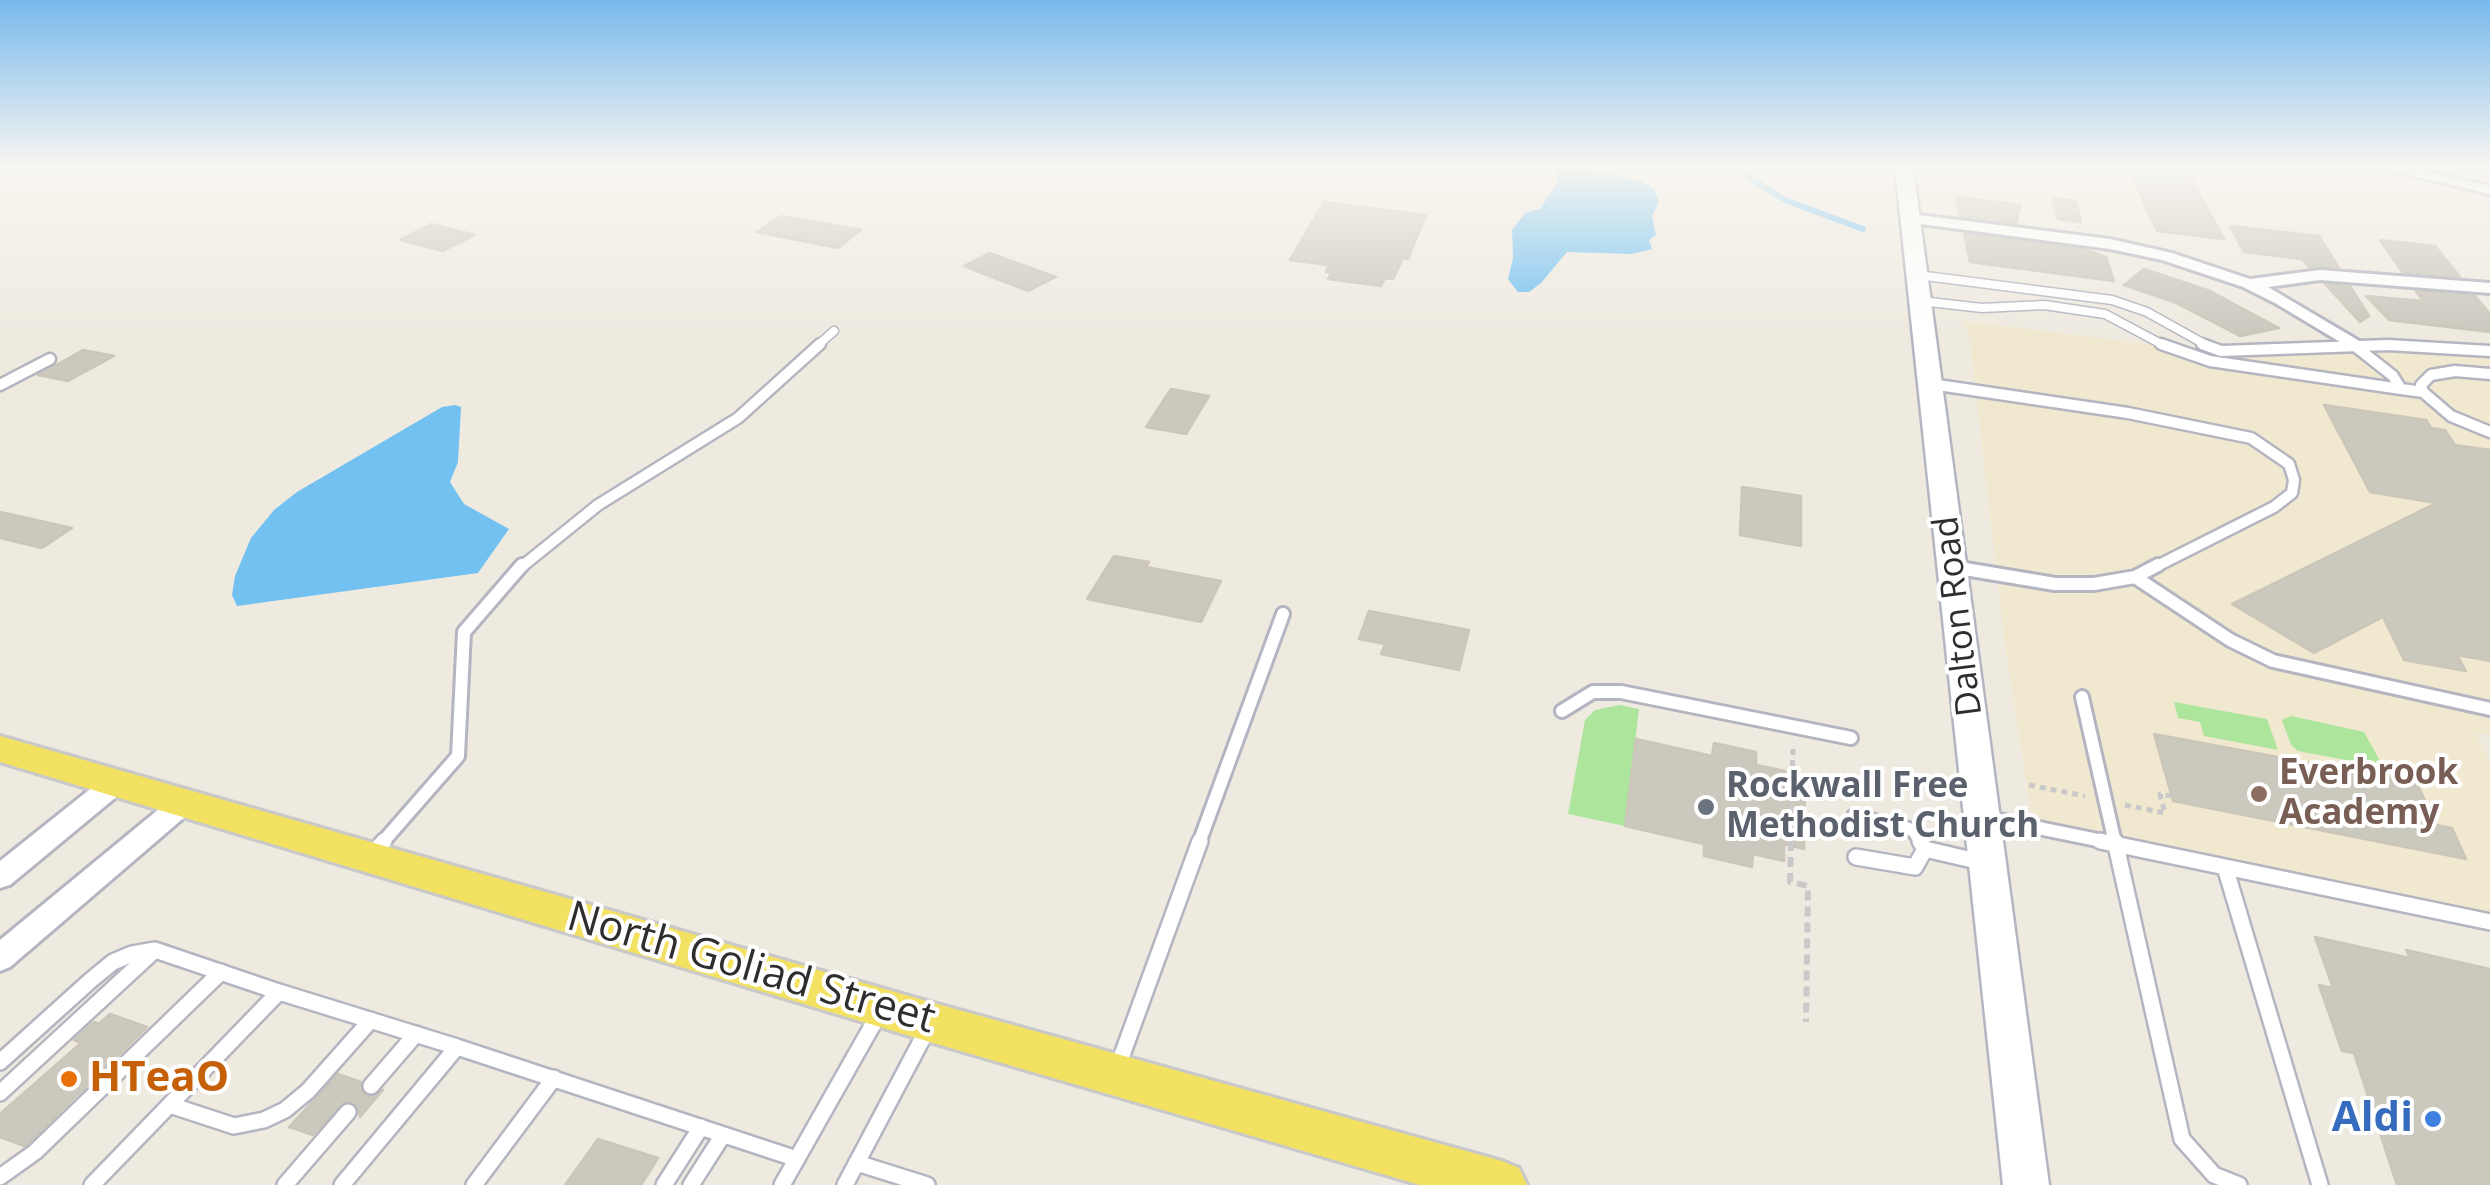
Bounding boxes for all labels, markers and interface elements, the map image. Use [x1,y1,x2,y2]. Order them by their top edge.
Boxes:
street label: Dalton Road [1926,514,1992,718]
place label: Everbrook Academy [2279,753,2458,835]
place label: Rockwall Free Methodist Church [1726,766,2039,848]
marker: Everbrook Academy [2248,783,2270,805]
marker: Rockwall Free Methodist Church [1695,796,1717,818]
street label: North Goliad Street [561,892,941,1046]
place label: HTeaO [89,1054,229,1104]
marker: HTeaO [58,1068,80,1090]
place label: Aldi [2332,1094,2413,1144]
marker: Aldi [2422,1108,2444,1130]

